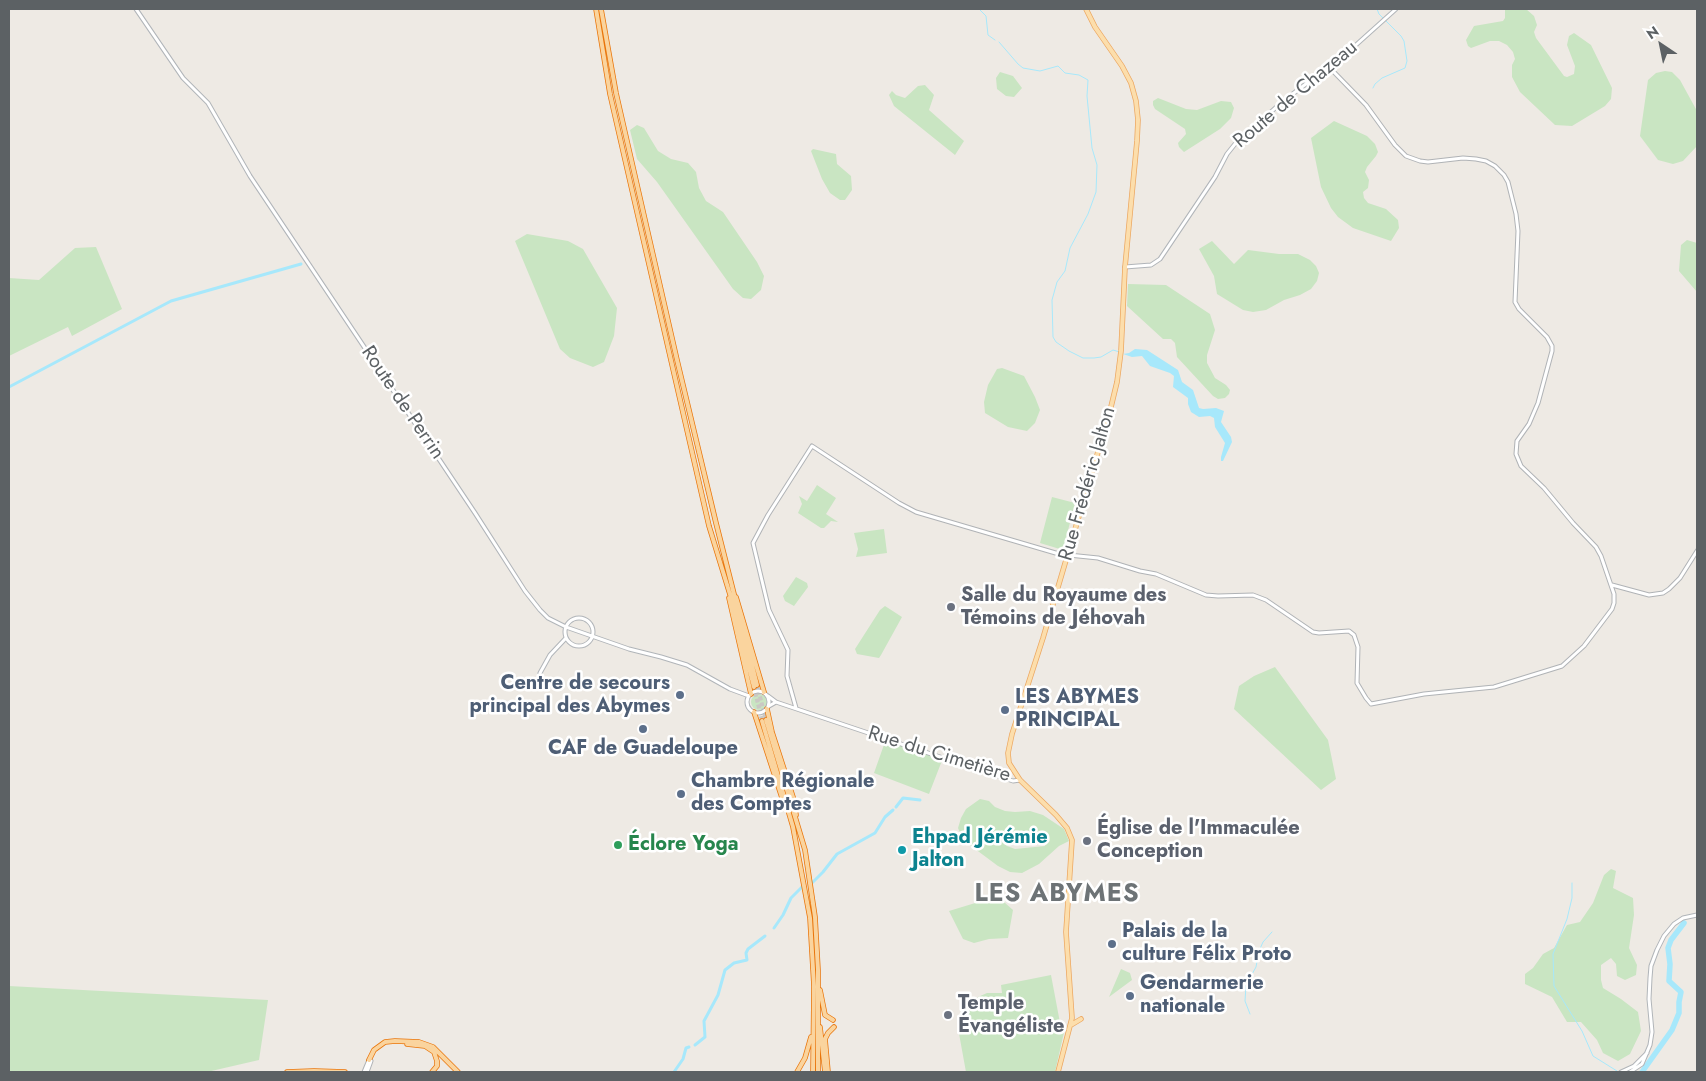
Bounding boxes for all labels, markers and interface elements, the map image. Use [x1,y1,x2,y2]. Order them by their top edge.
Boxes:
north arrow [1636,20,1686,70]
text: N [1642,21,1663,44]
street label: Route de Chazeau [1229,36,1363,154]
street label: Route de Perrin [355,342,449,464]
street label: Rue Frédéric Jalton [1055,404,1121,564]
place label: Salle du Royaume des Témoins de Jéhovah [961,584,1166,631]
marker: Salle du Royaume des Témoins de Jéhovah [945,601,957,613]
place label: Centre de secours principal des Abymes [469,672,670,719]
place label: LES ABYMES PRINCIPAL [1015,686,1139,733]
marker: Centre de secours principal des Abymes [674,689,686,701]
marker: LES ABYMES PRINCIPAL [999,704,1011,716]
street label: Rue du Cimetière [865,722,1013,788]
marker: CAF de Guadeloupe [637,723,649,735]
place label: CAF de Guadeloupe [548,737,738,761]
place label: Chambre Régionale des Comptes [691,770,874,817]
marker: Chambre Régionale des Comptes [675,788,687,800]
place label: Église de l'Immaculée Conception [1097,817,1300,864]
place label: Ehpad Jérémie Jalton [912,826,1048,873]
place label: Éclore Yoga [628,833,738,857]
marker: Église de l'Immaculée Conception [1081,835,1093,847]
marker: Éclore Yoga [612,839,624,851]
marker: Ehpad Jérémie Jalton [896,844,908,856]
district label: LES ABYMES [973,880,1141,910]
place label: Palais de la culture Félix Proto [1122,920,1291,967]
marker: Palais de la culture Félix Proto [1106,938,1118,950]
place label: Gendarmerie nationale [1140,972,1264,1019]
marker: Gendarmerie nationale [1124,990,1136,1002]
place label: Temple Évangéliste [958,992,1064,1039]
marker: Temple Évangéliste [942,1009,954,1021]

